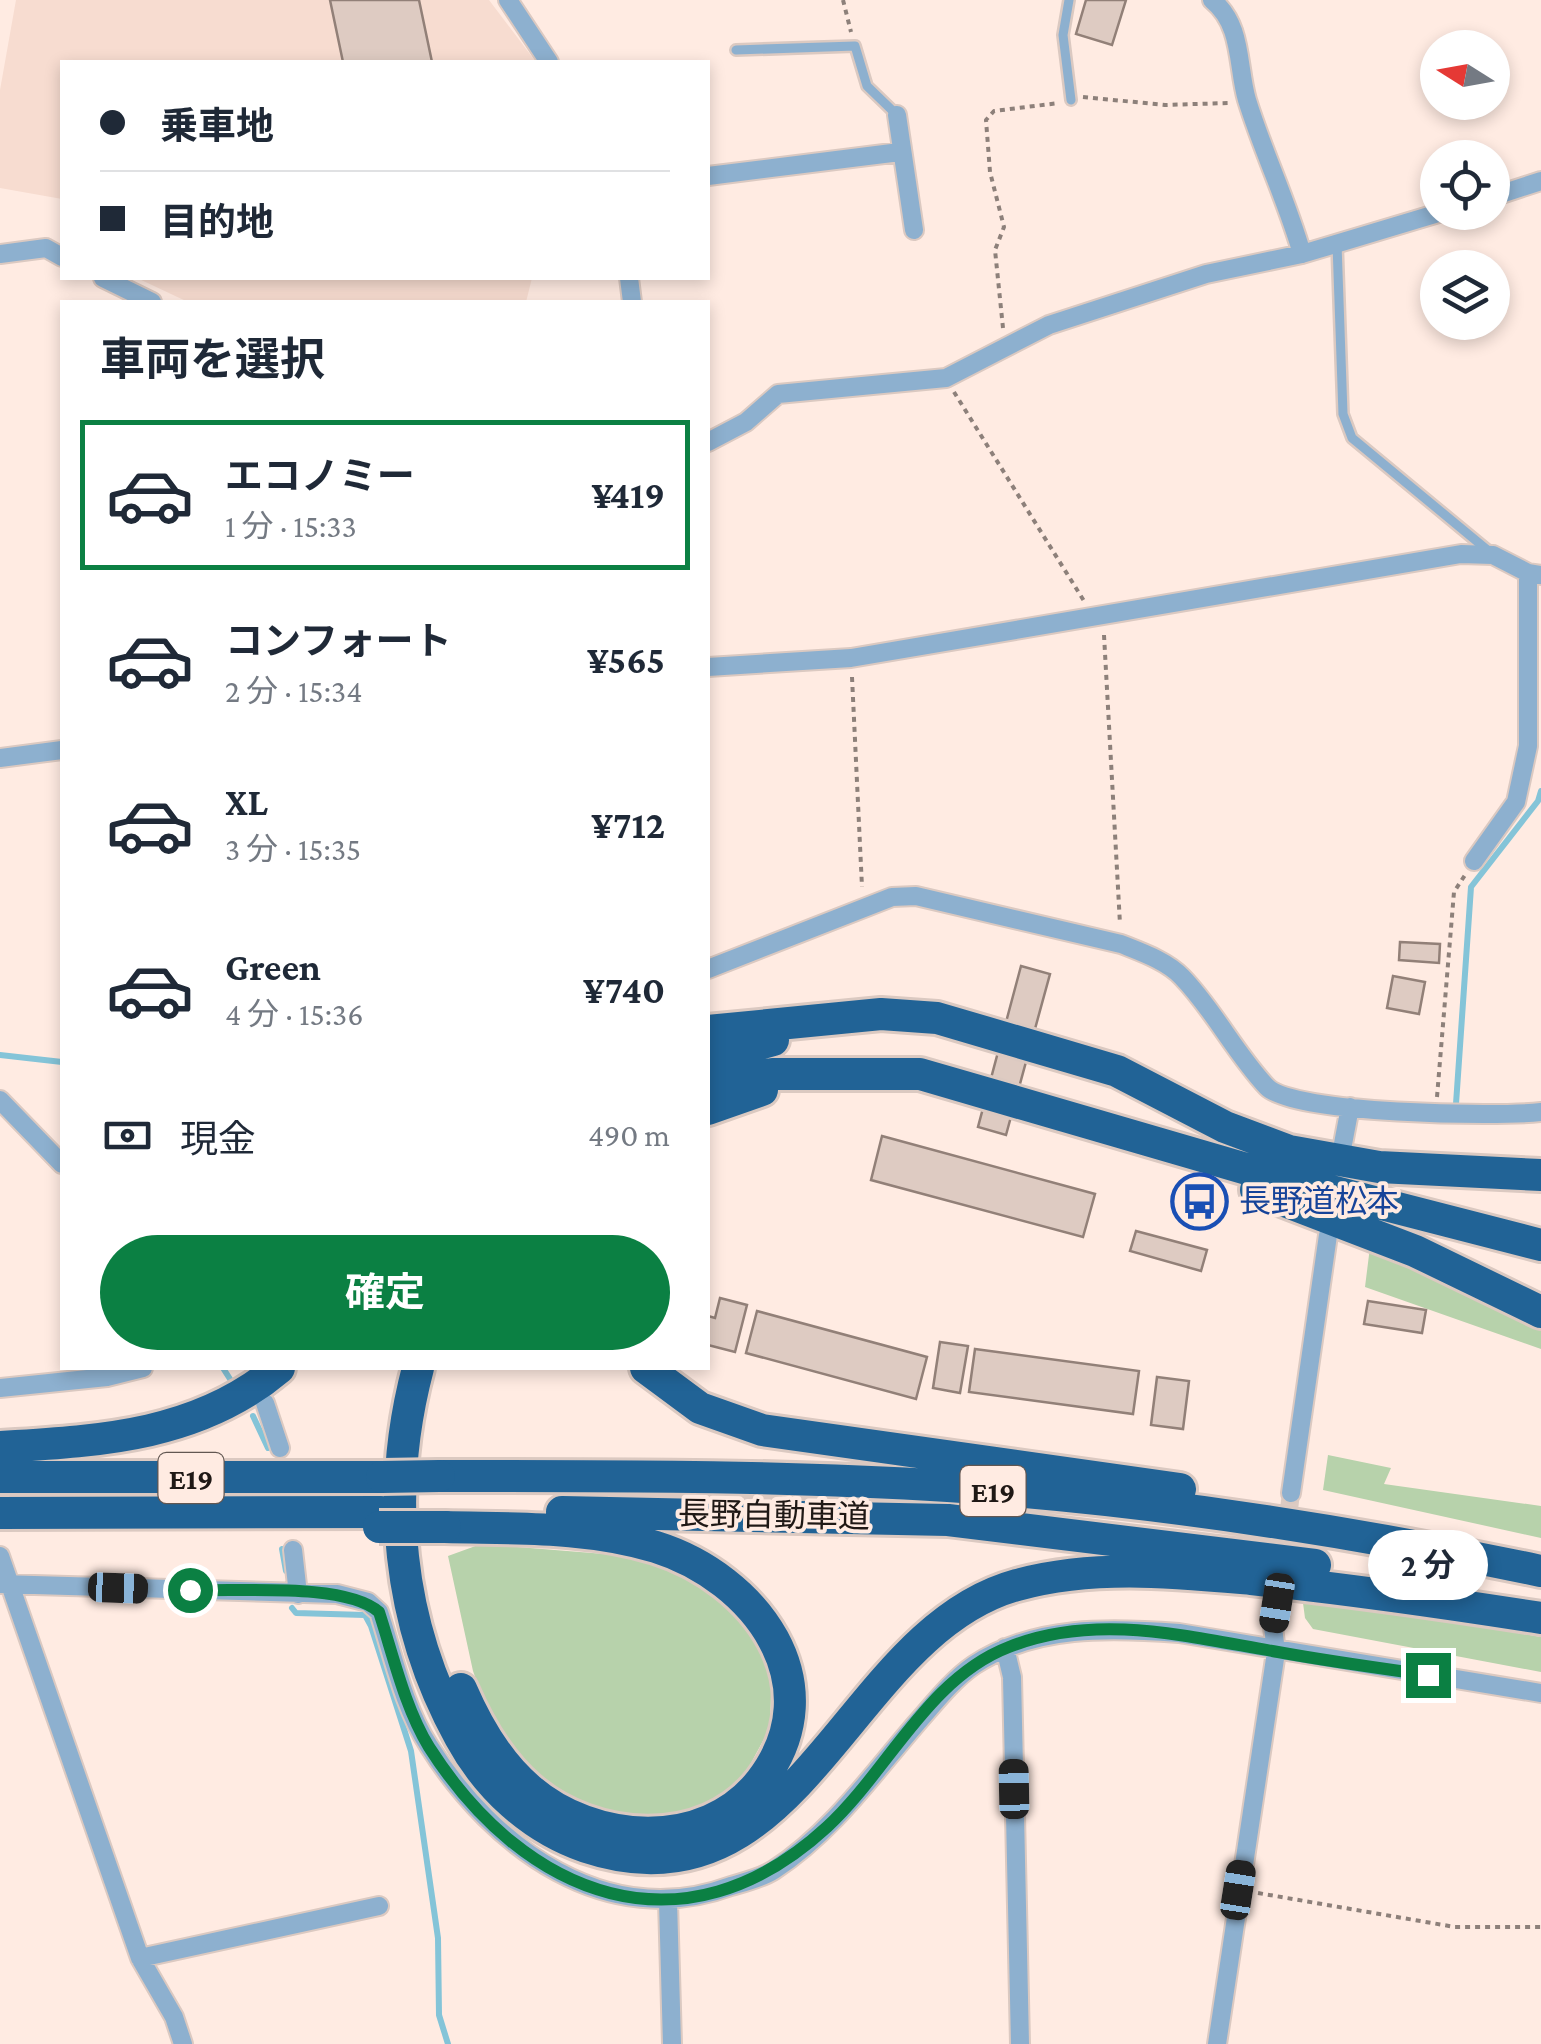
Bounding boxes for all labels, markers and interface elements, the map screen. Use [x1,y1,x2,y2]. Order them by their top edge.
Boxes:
north arrow [1420,30,1510,120]
map controls [1420,30,1510,340]
text: 乗車地 [160,105,274,147]
button: locate [1420,140,1510,230]
text: 目的地 [160,201,274,243]
button: layers [1420,250,1510,340]
text: 車両を選択 [100,335,325,385]
icon: car [105,450,195,540]
text: エコノミー [225,455,415,497]
text: ¥419 [591,474,665,516]
text: 1 分 · 15:33 [225,508,357,544]
icon: car [105,615,195,705]
text: コンフォート [225,620,452,662]
text: ¥565 [587,639,665,681]
text: 2 分 · 15:34 [225,673,363,709]
icon: car [105,780,195,870]
text: XL [225,781,268,823]
text: ¥712 [591,804,665,846]
text: 3 分 · 15:35 [225,831,361,867]
icon: car [105,945,195,1035]
text: Green [225,946,321,988]
text: ¥740 [583,969,665,1011]
text: 4 分 · 15:36 [225,996,364,1032]
icon: cash [100,1108,155,1163]
text: 490 m [588,1117,670,1153]
text: 現金 [180,1118,256,1160]
bus stop icon: 長野道松本 [1170,1171,1230,1231]
place label: 長野道松本 [1239,1183,1399,1219]
button: 確定 [100,1235,670,1350]
road number: E19 [158,1453,224,1503]
road number: E19 [960,1466,1026,1516]
street label: 長野自動車道 [678,1495,870,1535]
callout: 2 分 [1368,1530,1488,1600]
text: 2 分 [1401,1547,1455,1583]
route start [168,1568,213,1613]
car [1257,1571,1297,1635]
car [87,1572,149,1604]
route end [1406,1653,1451,1698]
car [998,1759,1030,1819]
car [1218,1858,1258,1922]

